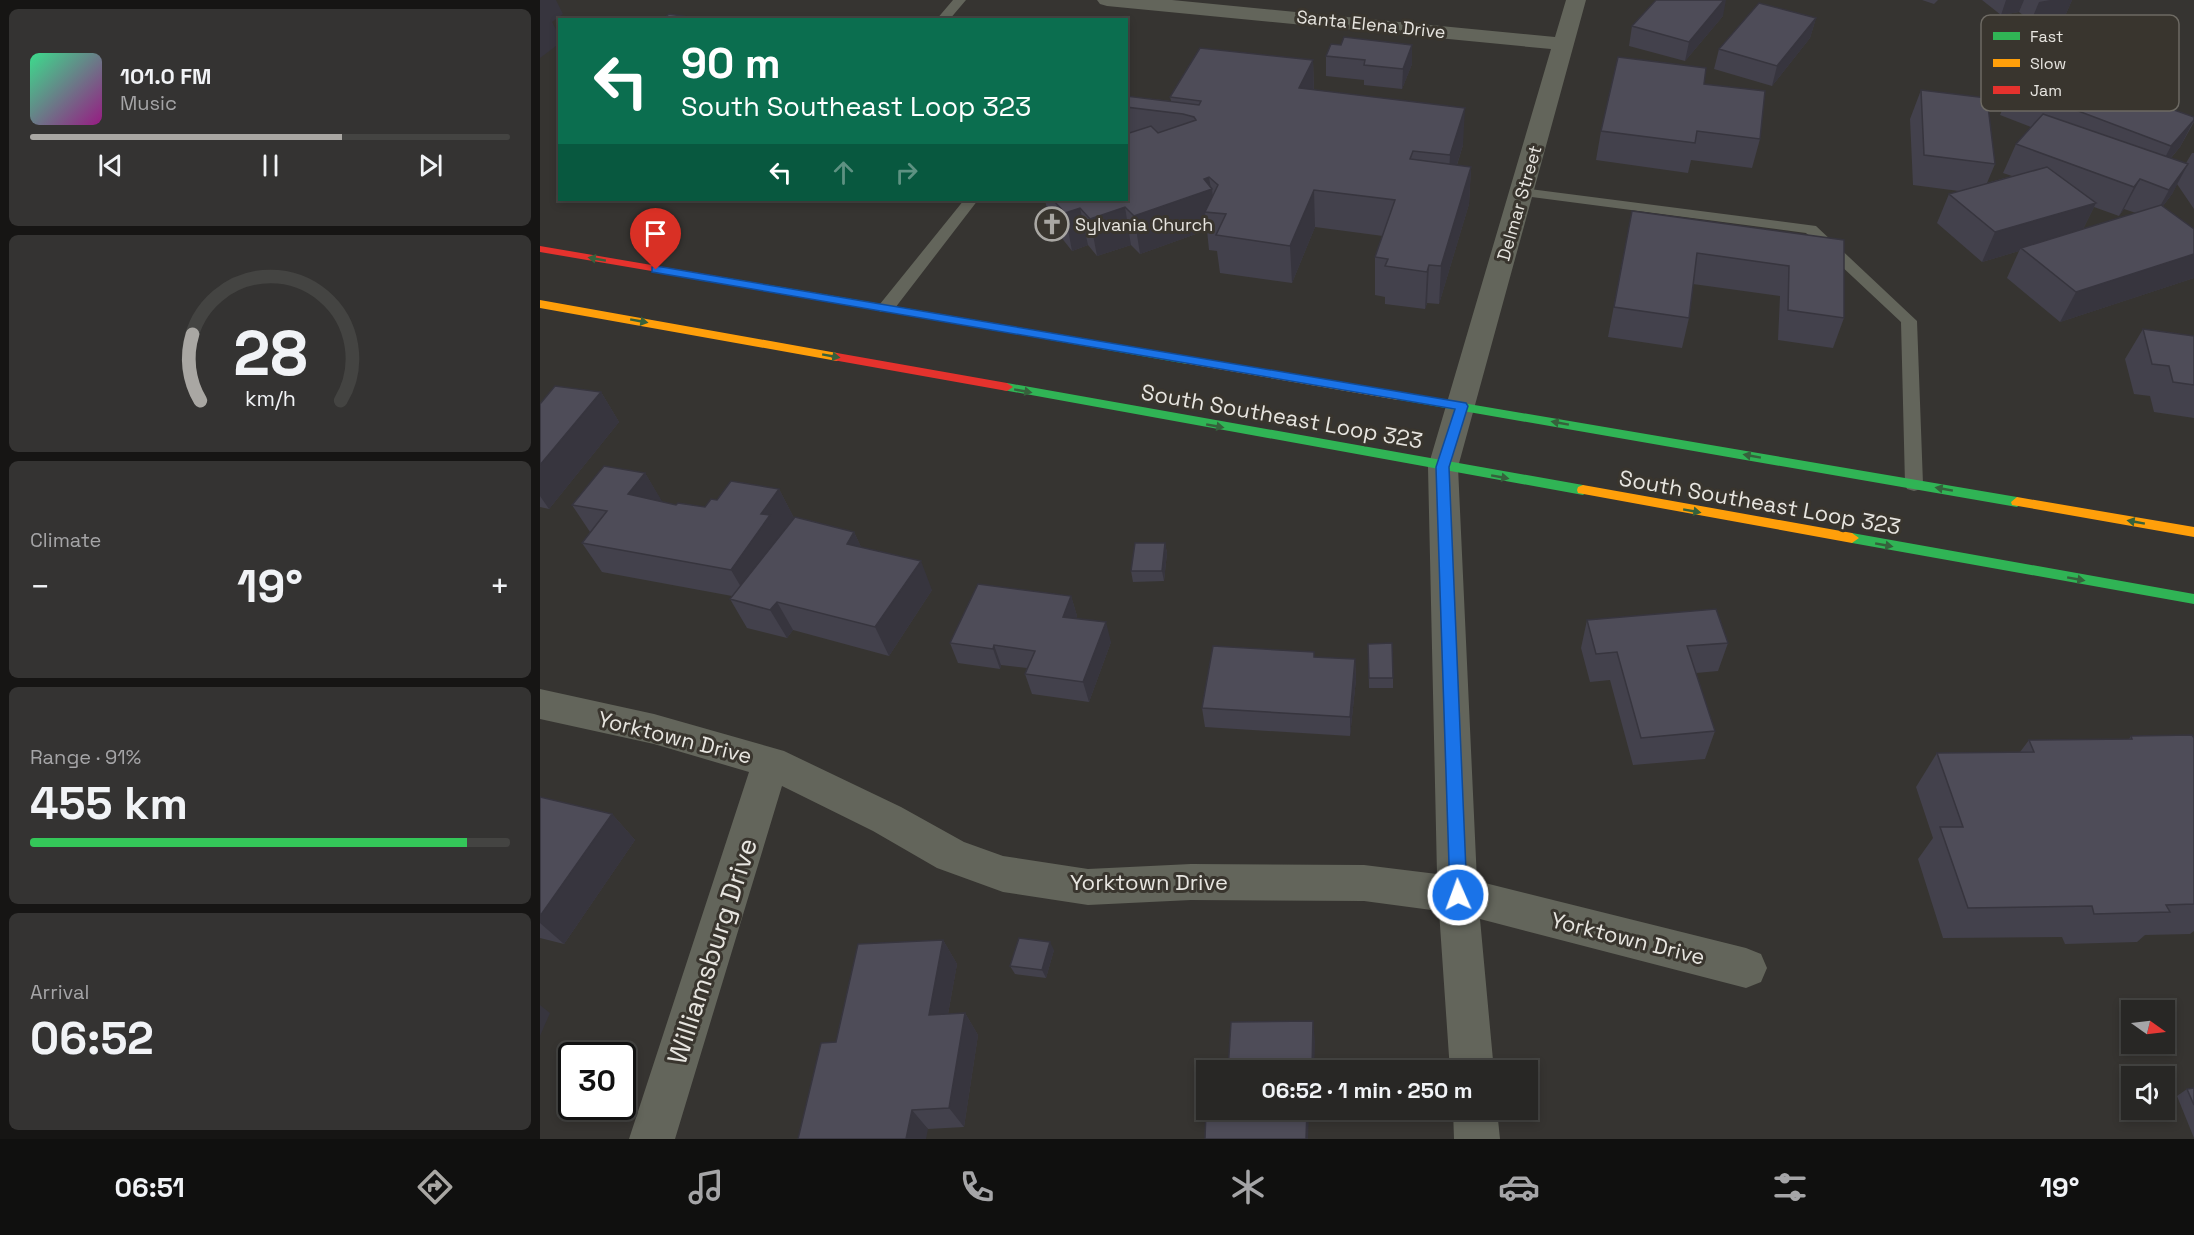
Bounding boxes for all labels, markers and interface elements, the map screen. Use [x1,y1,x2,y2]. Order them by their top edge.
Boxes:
street label: Santa Elena Drive [1295,5,1447,43]
legend [1981,15,2179,111]
text: Fast [2030,26,2063,47]
text: 90 m [681,37,781,90]
icon: left [582,42,660,120]
text: Slow [2030,53,2066,74]
text: 101.0 FM [120,62,211,90]
text: Jam [2030,80,2062,101]
text: South Southeast Loop 323 [681,89,1031,124]
text: Music [120,90,177,116]
street label: Delmar Street [1492,143,1546,263]
icon: previous [94,149,127,182]
icon: pause [254,149,287,182]
icon: next [414,149,447,182]
icon: left [764,156,797,189]
icon: ahead [827,156,860,189]
icon: right [890,156,923,189]
church icon: Sylvania Church [1034,206,1070,242]
pin [630,208,681,270]
place label: Sylvania Church [1075,213,1213,236]
icon: arrive [639,217,672,250]
one-way arrow [587,255,606,264]
text: 28 [233,314,307,393]
one-way arrow [630,317,649,326]
one-way arrow [821,352,840,361]
street label: South Southeast Loop 323 [1139,377,1425,455]
text: km/h [244,385,296,412]
one-way arrow [1013,387,1032,396]
one-way arrow [1550,418,1569,427]
one-way arrow [1205,421,1224,430]
one-way arrow [1742,451,1761,460]
street label: South Southeast Loop 323 [1617,463,1903,541]
one-way arrow [1491,473,1510,482]
one-way arrow [1934,484,1953,493]
one-way arrow [1683,507,1702,516]
one-way arrow [2127,518,2146,527]
text: Climate [30,527,101,553]
one-way arrow [1875,541,1894,550]
text: 19° [237,558,303,615]
text: − [30,566,50,608]
text: + [490,566,510,608]
one-way arrow [2067,575,2086,584]
street label: Yorktown Drive [595,704,755,770]
text: Range · 91% [30,744,141,770]
text: 455 km [30,775,188,832]
street label: Williamsburg Drive [659,834,765,1068]
position arrow [1426,863,1490,927]
street label: Yorktown Drive [1070,868,1228,896]
street label: Yorktown Drive [1548,905,1708,971]
text: Arrival [30,979,89,1005]
north arrow [2121,1000,2175,1054]
map controls [2121,1000,2175,1120]
text: 06:52 [30,1010,154,1067]
speed limit sign: 30 [558,1042,636,1120]
button: sound [2121,1066,2175,1120]
text: 06:52 · 1 min · 250 m [1261,1076,1473,1104]
icon: directions [414,1166,456,1208]
icon: music [685,1166,727,1208]
icon: phone [956,1166,998,1208]
icon: climate [1227,1166,1269,1208]
icon: car [1498,1166,1540,1208]
icon: filters [1769,1166,1811,1208]
text: 06:51 [115,1170,185,1205]
text: 19° [2040,1170,2079,1205]

